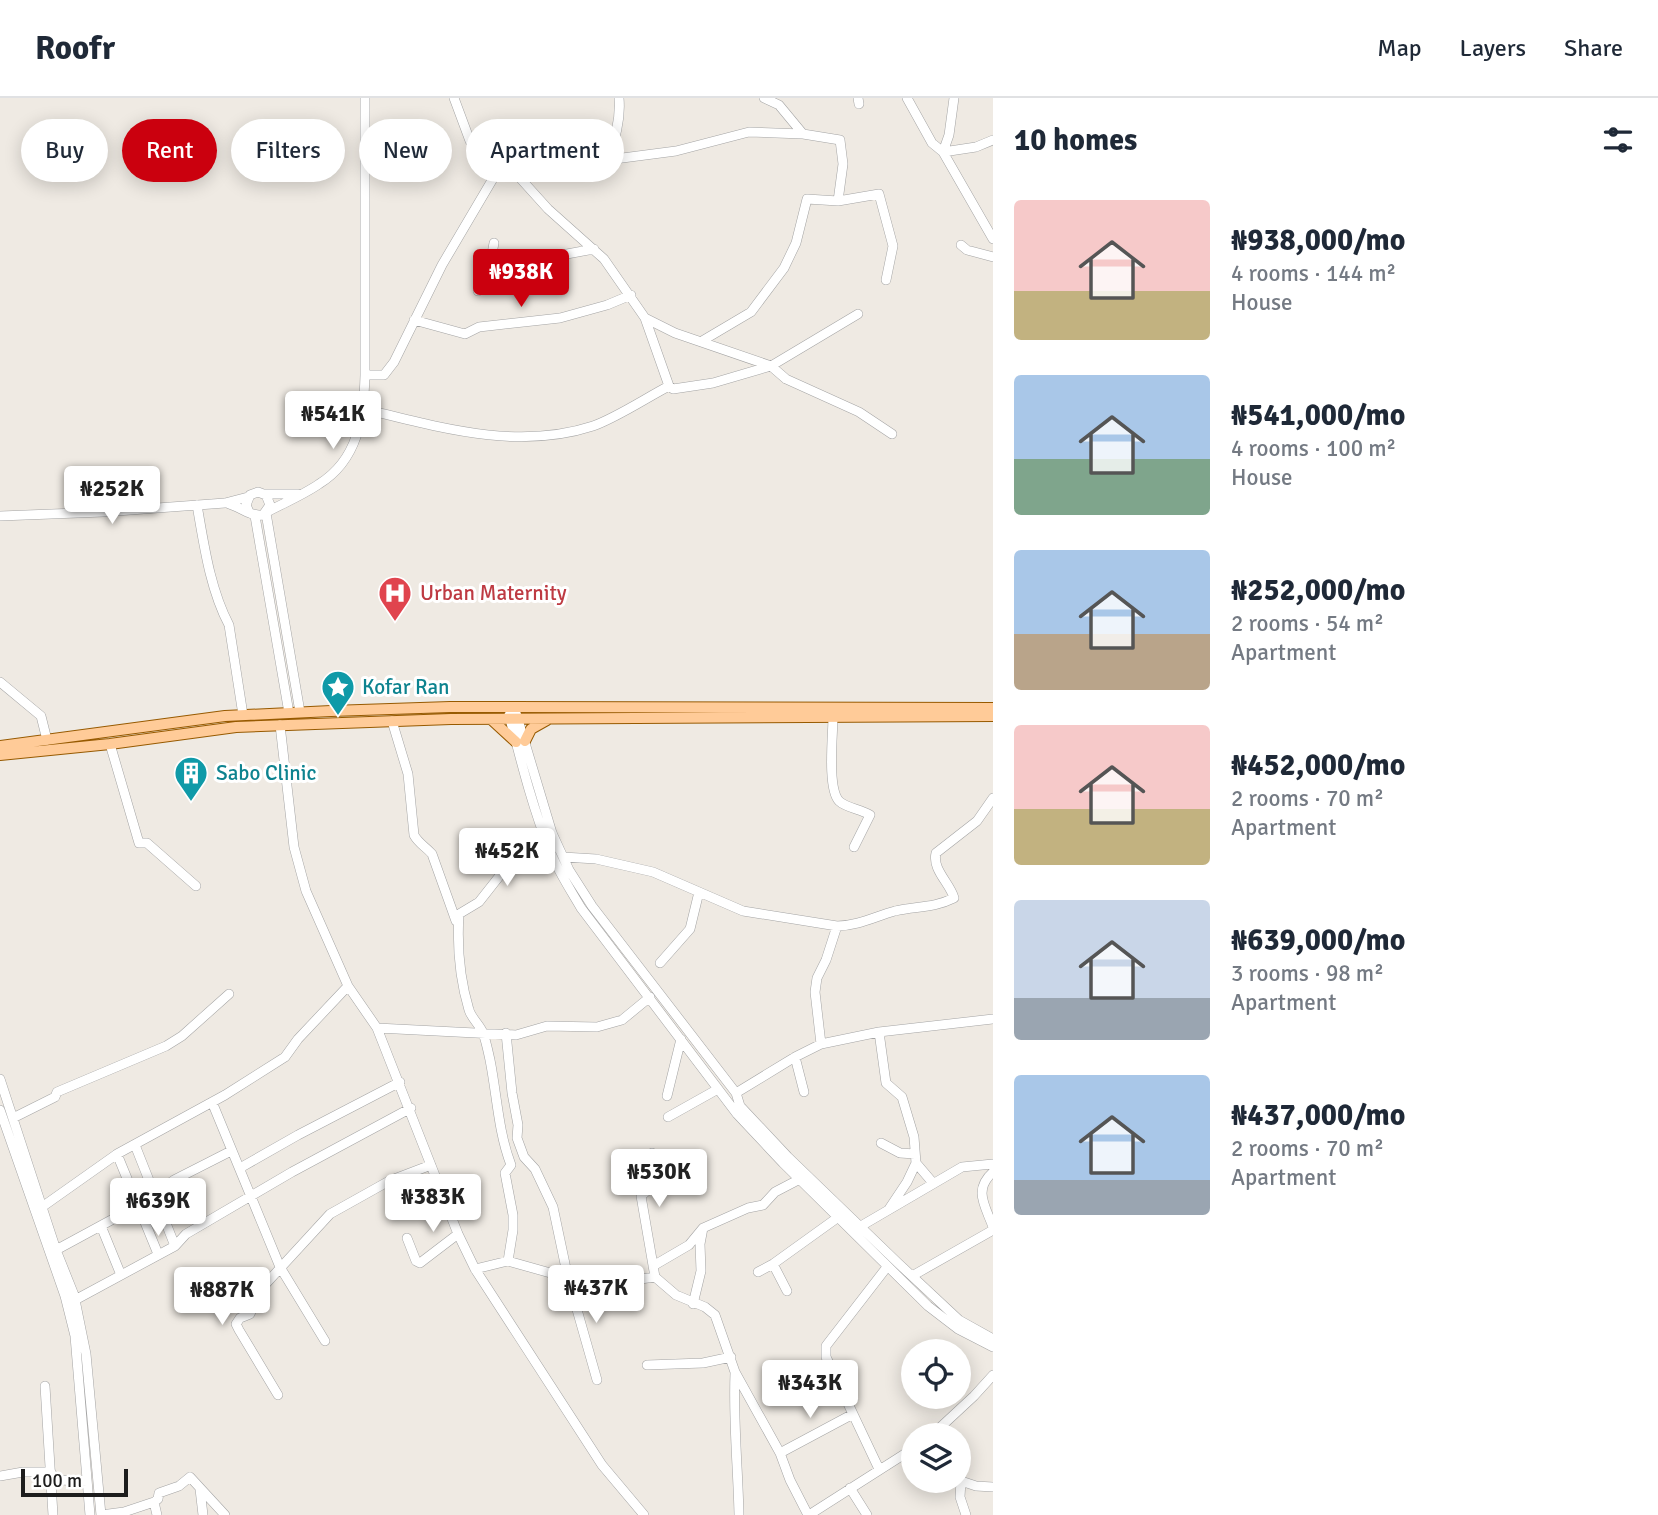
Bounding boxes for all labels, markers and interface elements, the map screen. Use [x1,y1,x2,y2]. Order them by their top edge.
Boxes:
text: Roofr [35,28,115,69]
text: Map [1377,33,1422,63]
text: Layers [1460,33,1526,63]
text: Share [1564,33,1623,63]
chip: Buy [21,119,108,182]
chip: Rent [122,119,217,182]
chip: Filters [231,119,345,182]
chip: New [359,119,452,182]
chip: Apartment [466,119,624,182]
icon: filters [1599,121,1637,159]
text: 10 homes [1014,122,1137,159]
text: ₦938,000/mo [1231,222,1405,259]
icon: home [1070,228,1154,312]
pin: ₦938K [472,250,570,309]
text: ₦938K [489,257,553,286]
text: 4 rooms · 144 m² [1231,259,1396,288]
text: House [1231,288,1293,317]
pin: ₦541K [284,392,382,451]
text: ₦541,000/mo [1231,397,1405,434]
text: ₦541K [301,399,365,428]
icon: home [1070,403,1154,487]
text: 4 rooms · 100 m² [1231,434,1396,463]
text: House [1231,463,1293,492]
pin: ₦252K [63,466,161,526]
text: ₦252K [80,474,144,503]
text: ₦252,000/mo [1231,572,1405,609]
hospital icon: Urban Maternity [376,574,414,623]
icon: home [1070,578,1154,662]
place label: Urban Maternity [420,580,567,606]
text: 2 rooms · 54 m² [1231,609,1384,638]
text: Apartment [1231,638,1336,667]
place icon: Kofar Ran [319,668,357,717]
place label: Kofar Ran [362,674,450,700]
text: ₦452,000/mo [1231,747,1405,784]
icon: home [1070,753,1154,837]
building icon: Sabo Clinic [172,754,210,803]
place label: Sabo Clinic [216,760,317,786]
text: 2 rooms · 70 m² [1231,784,1384,813]
text: Apartment [1231,813,1336,842]
pin: ₦452K [458,828,556,888]
text: ₦452K [475,836,539,865]
text: ₦639,000/mo [1231,922,1405,959]
icon: home [1070,928,1154,1012]
text: 3 rooms · 98 m² [1231,959,1384,988]
text: Apartment [1231,988,1336,1017]
text: ₦437,000/mo [1231,1097,1405,1134]
icon: home [1070,1103,1154,1187]
text: 2 rooms · 70 m² [1231,1134,1384,1163]
pin: ₦530K [610,1150,708,1209]
text: ₦530K [627,1157,691,1186]
text: Apartment [1231,1163,1336,1192]
pin: ₦383K [384,1174,482,1234]
pin: ₦639K [109,1178,207,1238]
text: ₦383K [401,1182,465,1211]
text: ₦639K [126,1186,190,1215]
pin: ₦437K [547,1266,645,1325]
pin: ₦887K [173,1268,271,1327]
text: ₦437K [564,1273,628,1302]
text: ₦887K [190,1275,254,1304]
map controls [901,1339,971,1493]
button: locate [901,1339,971,1409]
pin: ₦343K [761,1360,859,1420]
text: ₦343K [778,1368,842,1397]
button: layers [901,1423,971,1493]
scale bar [21,1466,128,1498]
text: 100 m [32,1469,82,1493]

